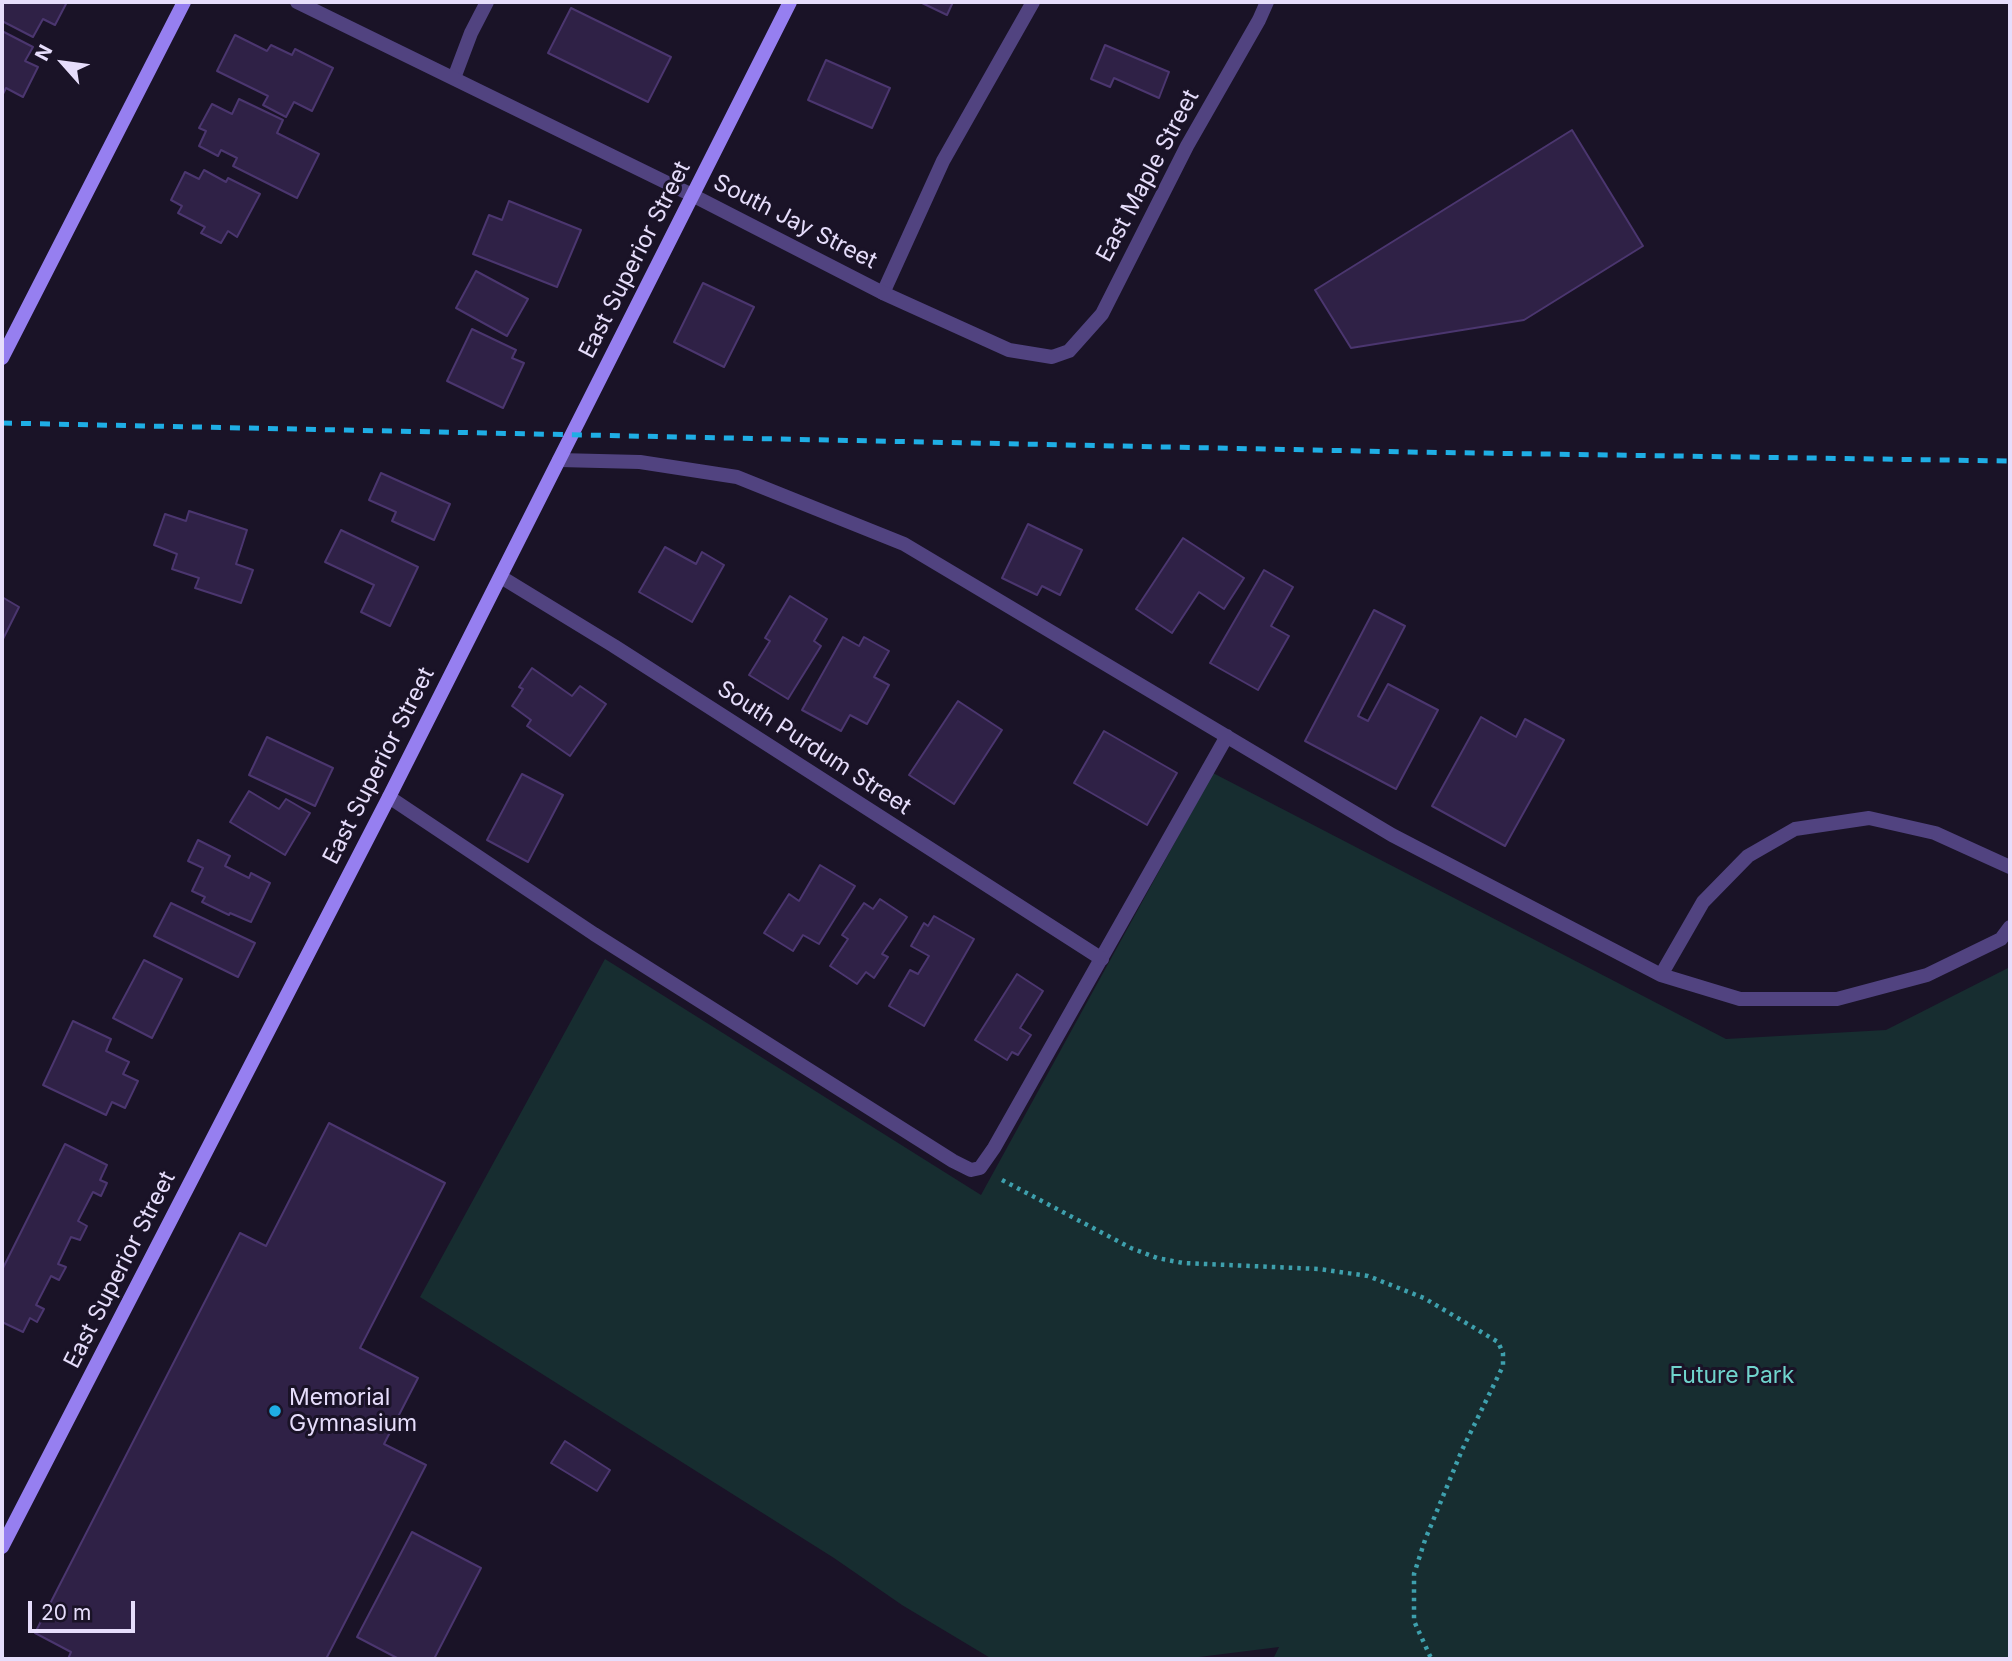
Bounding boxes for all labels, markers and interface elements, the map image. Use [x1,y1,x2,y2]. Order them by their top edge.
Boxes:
north arrow [28,28,98,98]
text: N [30,41,58,65]
street label: East Maple Street [1091,85,1205,267]
street label: East Superior Street [573,157,697,363]
street label: South Jay Street [709,169,881,275]
street label: East Superior Street [317,663,441,869]
street label: South Purdum Street [712,675,916,821]
street label: East Superior Street [58,1167,182,1373]
park label: Future Park [1670,1362,1794,1390]
place label: Memorial Gymnasium [289,1384,417,1438]
marker: Memorial Gymnasium [267,1403,283,1419]
scale bar [32,1588,138,1632]
text: 20 m [41,1600,91,1625]

